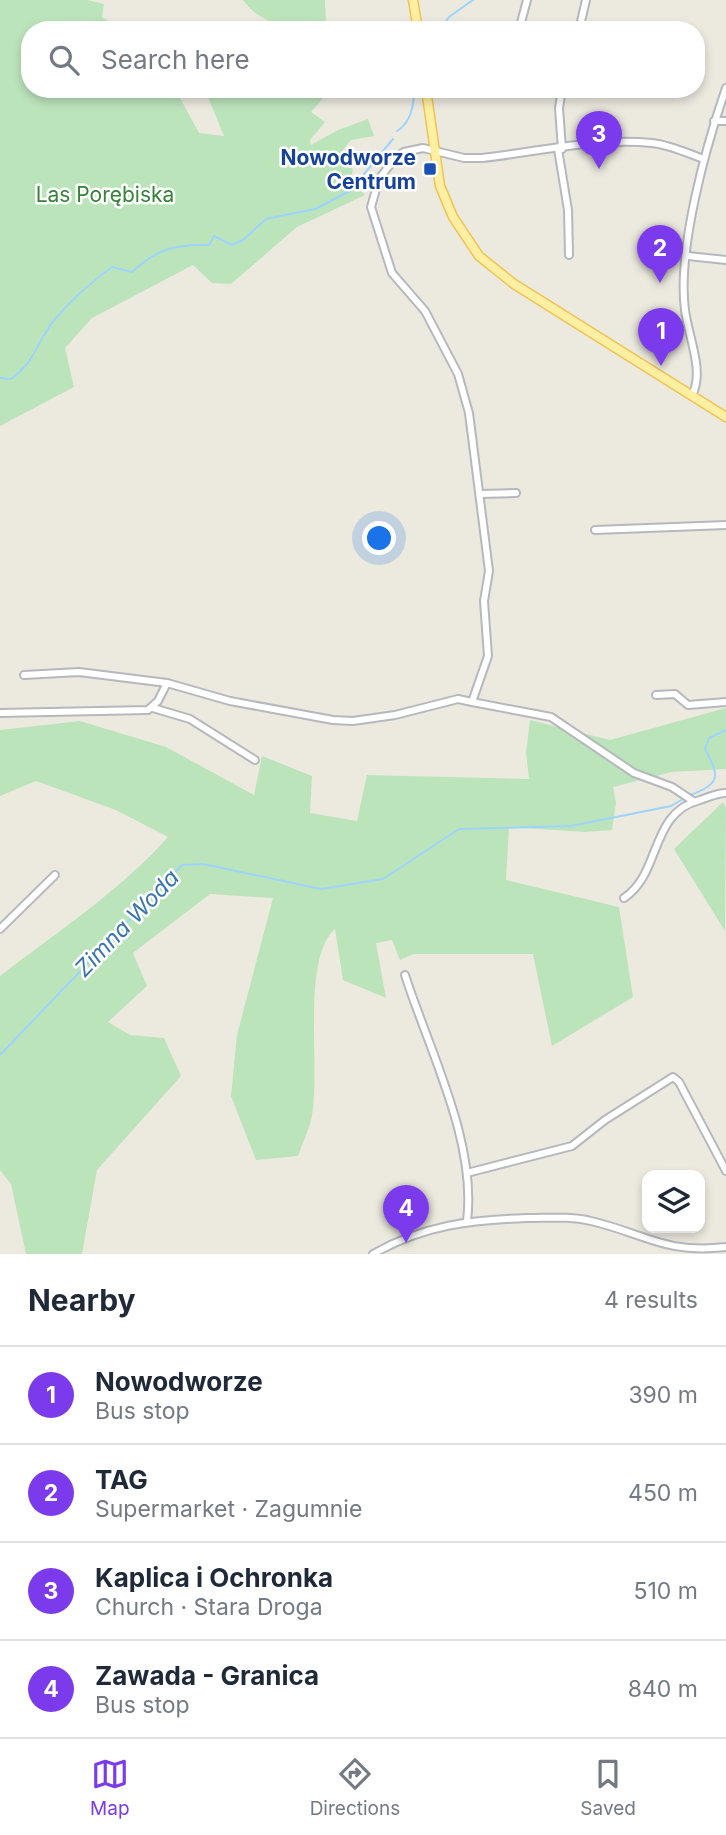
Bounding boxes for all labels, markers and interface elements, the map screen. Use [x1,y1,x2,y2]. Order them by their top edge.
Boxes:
search box [21,21,705,98]
icon: search [45,41,83,79]
text: Search here [101,44,250,75]
pin: 3 [576,111,622,169]
place label: Nowodworze Centrum [281,145,416,194]
marker: Nowodworze Centrum [422,161,438,177]
park label: Las Porębiska [36,182,174,207]
pin: 2 [637,225,683,283]
pin: 1 [638,308,684,366]
your location [362,521,396,555]
water label: Zimna Woda [69,864,185,982]
map controls [642,1170,705,1233]
button: layers [642,1170,705,1233]
pin: 4 [383,1185,429,1243]
text: Nearby [28,1282,136,1318]
text: 4 results [604,1286,698,1314]
text: Nowodworze [95,1366,263,1397]
text: 1 [46,1381,56,1409]
text: 390 m [628,1381,698,1409]
text: Bus stop [95,1397,190,1425]
text: TAG [95,1464,148,1495]
text: 2 [44,1479,58,1507]
text: 450 m [628,1479,698,1507]
text: Supermarket · Zagumnie [95,1495,362,1523]
text: Kaplica i Ochronka [95,1562,333,1593]
text: 3 [44,1577,58,1605]
text: 510 m [634,1577,698,1605]
text: Church · Stara Droga [95,1593,323,1621]
text: Zawada - Granica [95,1660,319,1691]
text: 4 [43,1675,59,1703]
text: 840 m [628,1675,698,1703]
text: Bus stop [95,1691,190,1719]
tab: Map [90,1755,130,1820]
tab: Directions [310,1755,400,1820]
tab: Saved [580,1755,636,1820]

